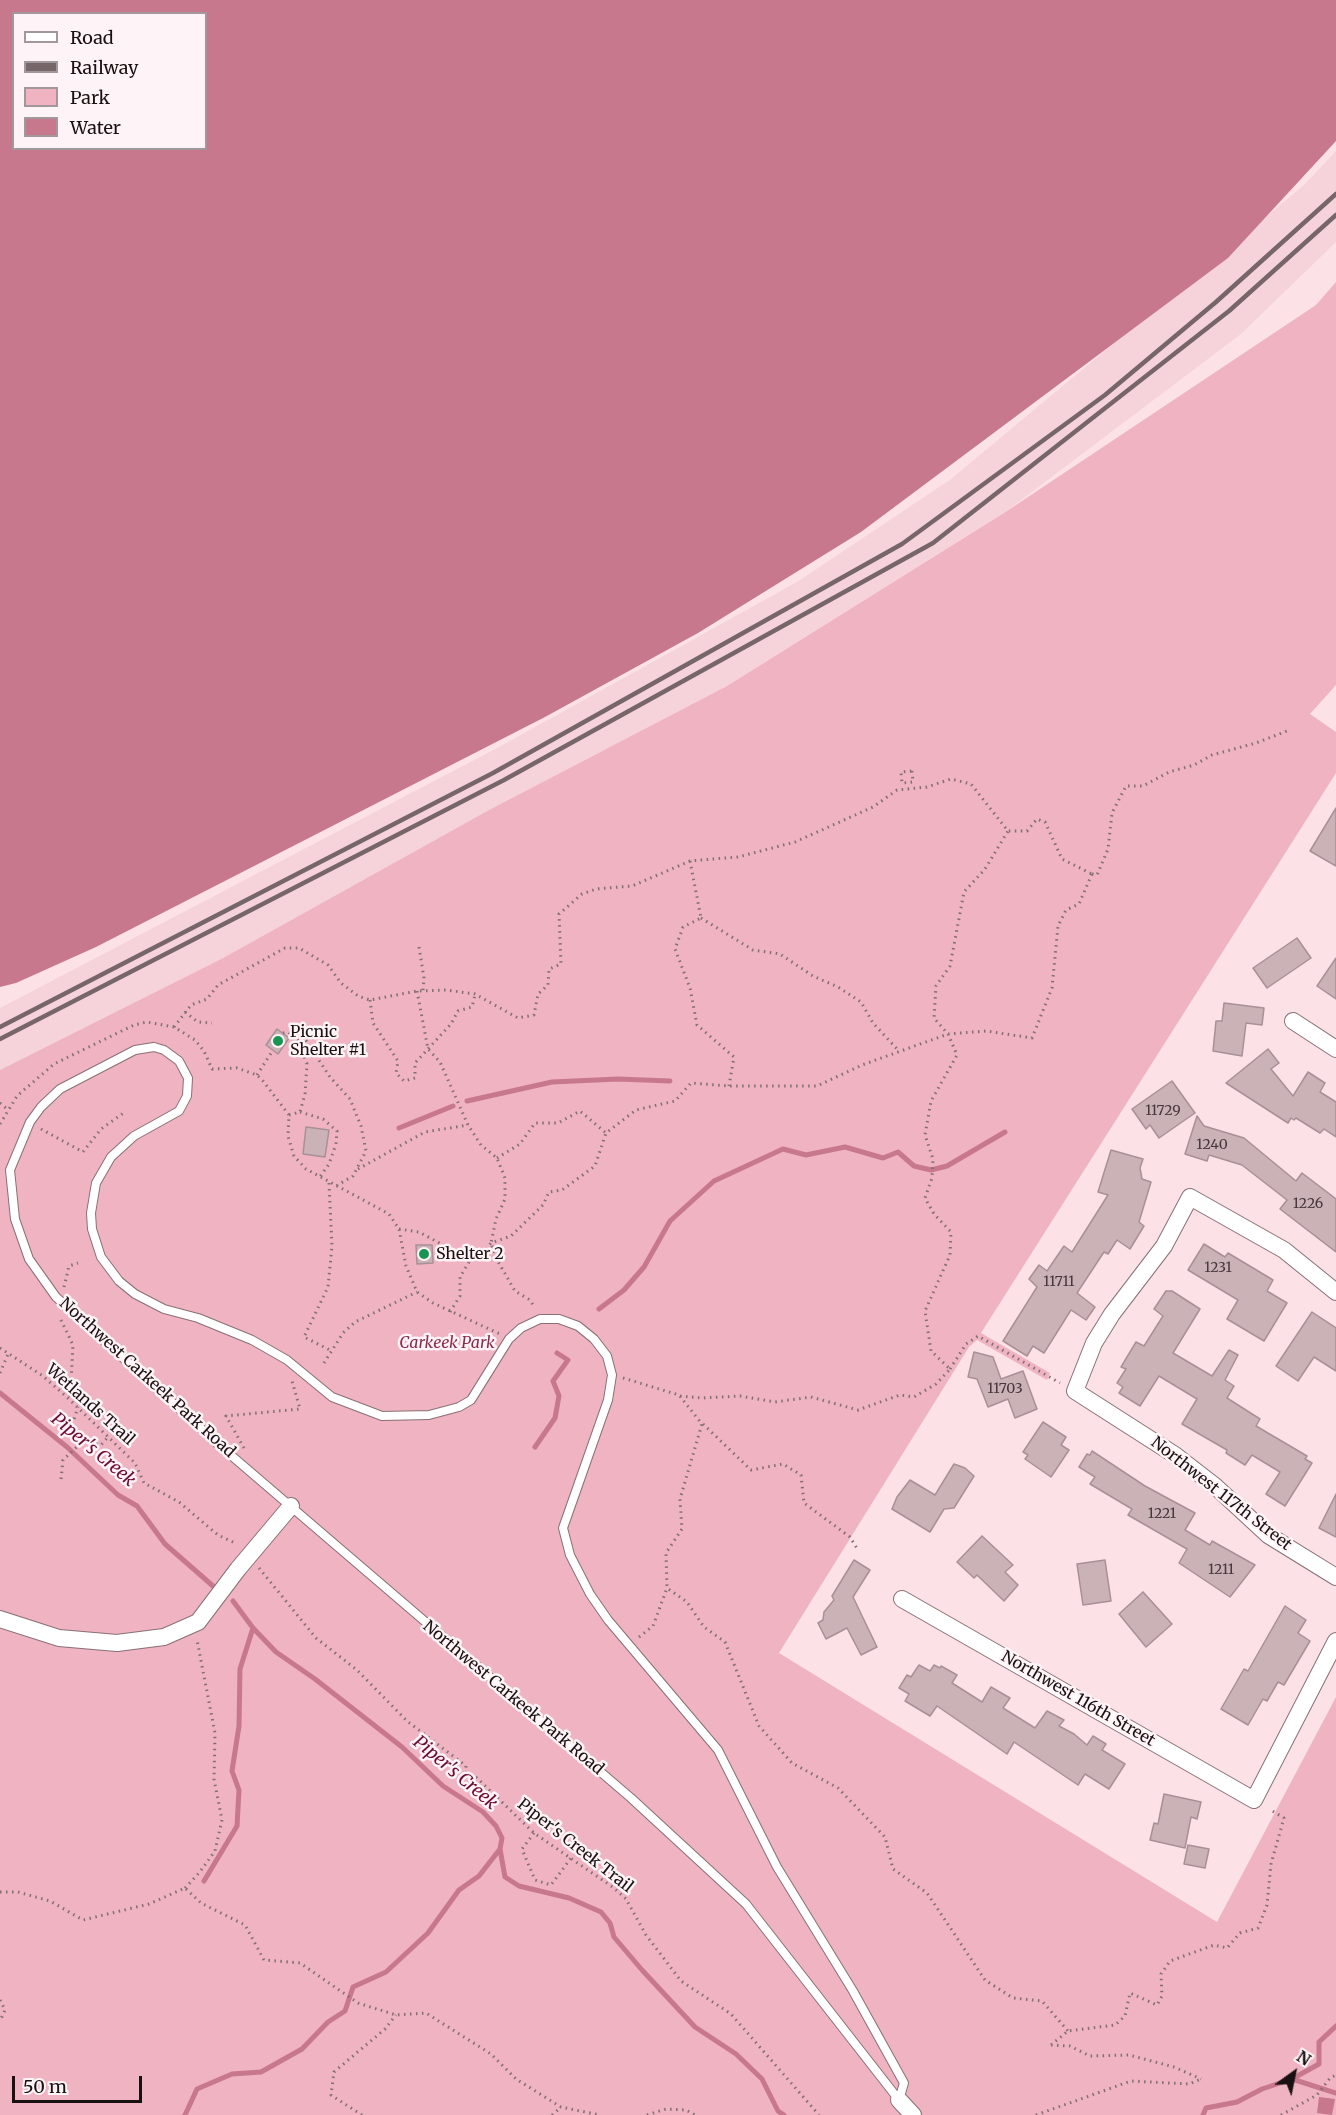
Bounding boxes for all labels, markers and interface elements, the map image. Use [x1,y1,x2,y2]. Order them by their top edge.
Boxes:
legend [12,12,207,150]
text: Road [70,26,114,49]
text: Railway [70,56,138,79]
text: Park [70,86,110,109]
text: Water [70,116,121,139]
place label: Picnic Shelter #1 [290,1022,366,1060]
marker: Picnic Shelter #1 [271,1034,285,1048]
house number: 11729 [1145,1103,1181,1119]
house number: 1240 [1196,1137,1228,1153]
house number: 1226 [1293,1196,1323,1212]
place label: Shelter 2 [436,1244,504,1264]
marker: Shelter 2 [417,1247,431,1261]
house number: 1231 [1204,1260,1232,1276]
house number: 11711 [1043,1274,1075,1290]
street label: Northwest Carkeek Park Road [55,1294,239,1462]
park label: Carkeek Park [399,1333,495,1353]
street label: Wetlands Trail [42,1360,138,1450]
house number: 11703 [987,1381,1023,1397]
water label: Piper's Creek [46,1408,140,1492]
street label: Northwest 117th Street [1147,1433,1295,1555]
house number: 1221 [1148,1506,1176,1522]
house number: 1211 [1208,1562,1234,1578]
street label: Northwest Carkeek Park Road [419,1617,607,1779]
street label: Northwest 116th Street [998,1647,1158,1751]
water label: Piper's Creek [408,1731,502,1815]
street label: Piper's Creek Trail [513,1795,637,1897]
north arrow [1264,2043,1324,2103]
text: N [1293,2046,1315,2070]
scale bar [15,2064,146,2102]
text: 50 m [23,2075,67,2098]

